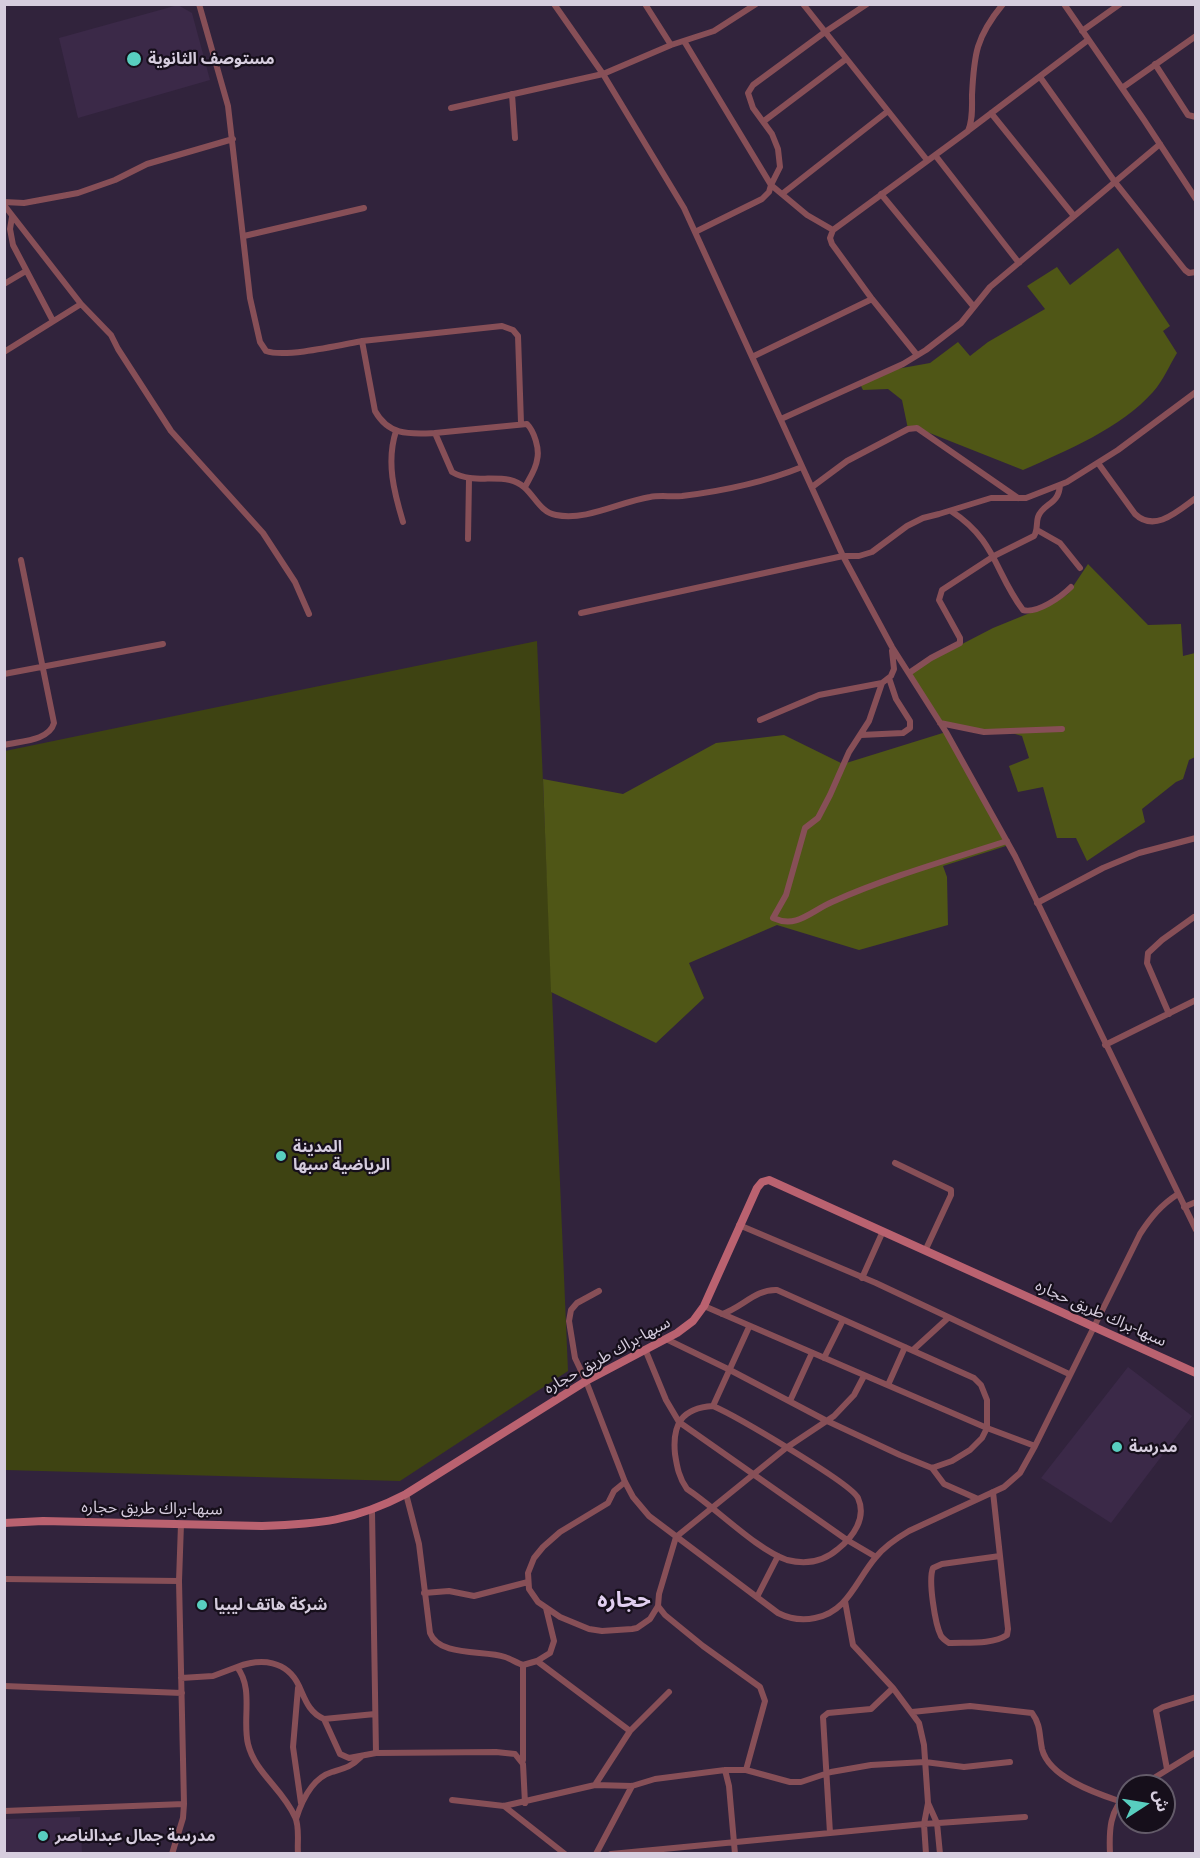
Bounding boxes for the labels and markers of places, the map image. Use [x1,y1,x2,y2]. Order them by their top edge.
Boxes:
place label: مستوصف الثانوية [148,49,275,69]
marker: مستوصف الثانوية [125,50,143,68]
place label: المدينة الرياضية سبها [293,1137,390,1175]
marker: المدينة الرياضية سبها [274,1149,288,1163]
place label: مدرسة [1129,1437,1178,1457]
marker: مدرسة [1110,1440,1124,1454]
place label: شركة هاتف ليبيا [214,1595,328,1615]
marker: شركة هاتف ليبيا [195,1598,209,1612]
place label: مدرسة جمال عبدالناصر [55,1826,216,1846]
marker: مدرسة جمال عبدالناصر [36,1829,50,1843]

